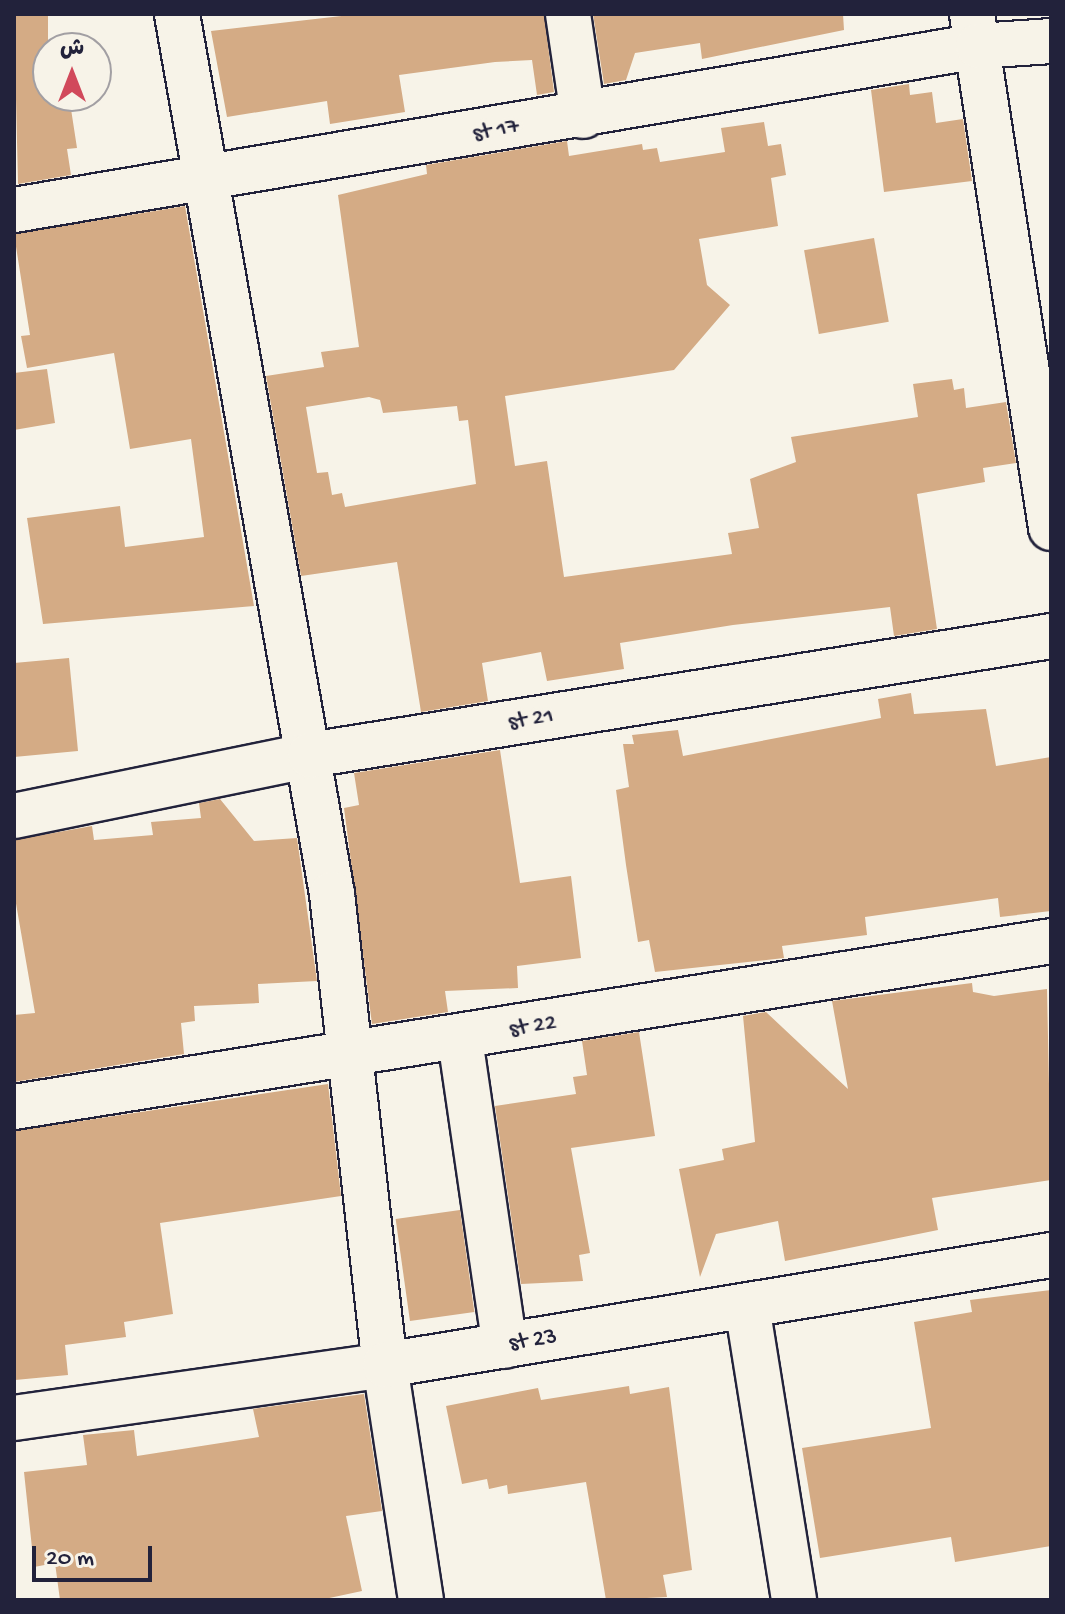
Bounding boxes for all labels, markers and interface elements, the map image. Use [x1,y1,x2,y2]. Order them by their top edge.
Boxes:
north arrow [32,32,112,112]
text: ش [60,37,84,63]
street label: st 17 [471,113,521,149]
street label: st 21 [506,702,556,738]
street label: st 22 [507,1009,559,1045]
street label: st 23 [507,1323,559,1359]
scale bar [36,1530,156,1580]
text: 20 m [46,1545,94,1574]

